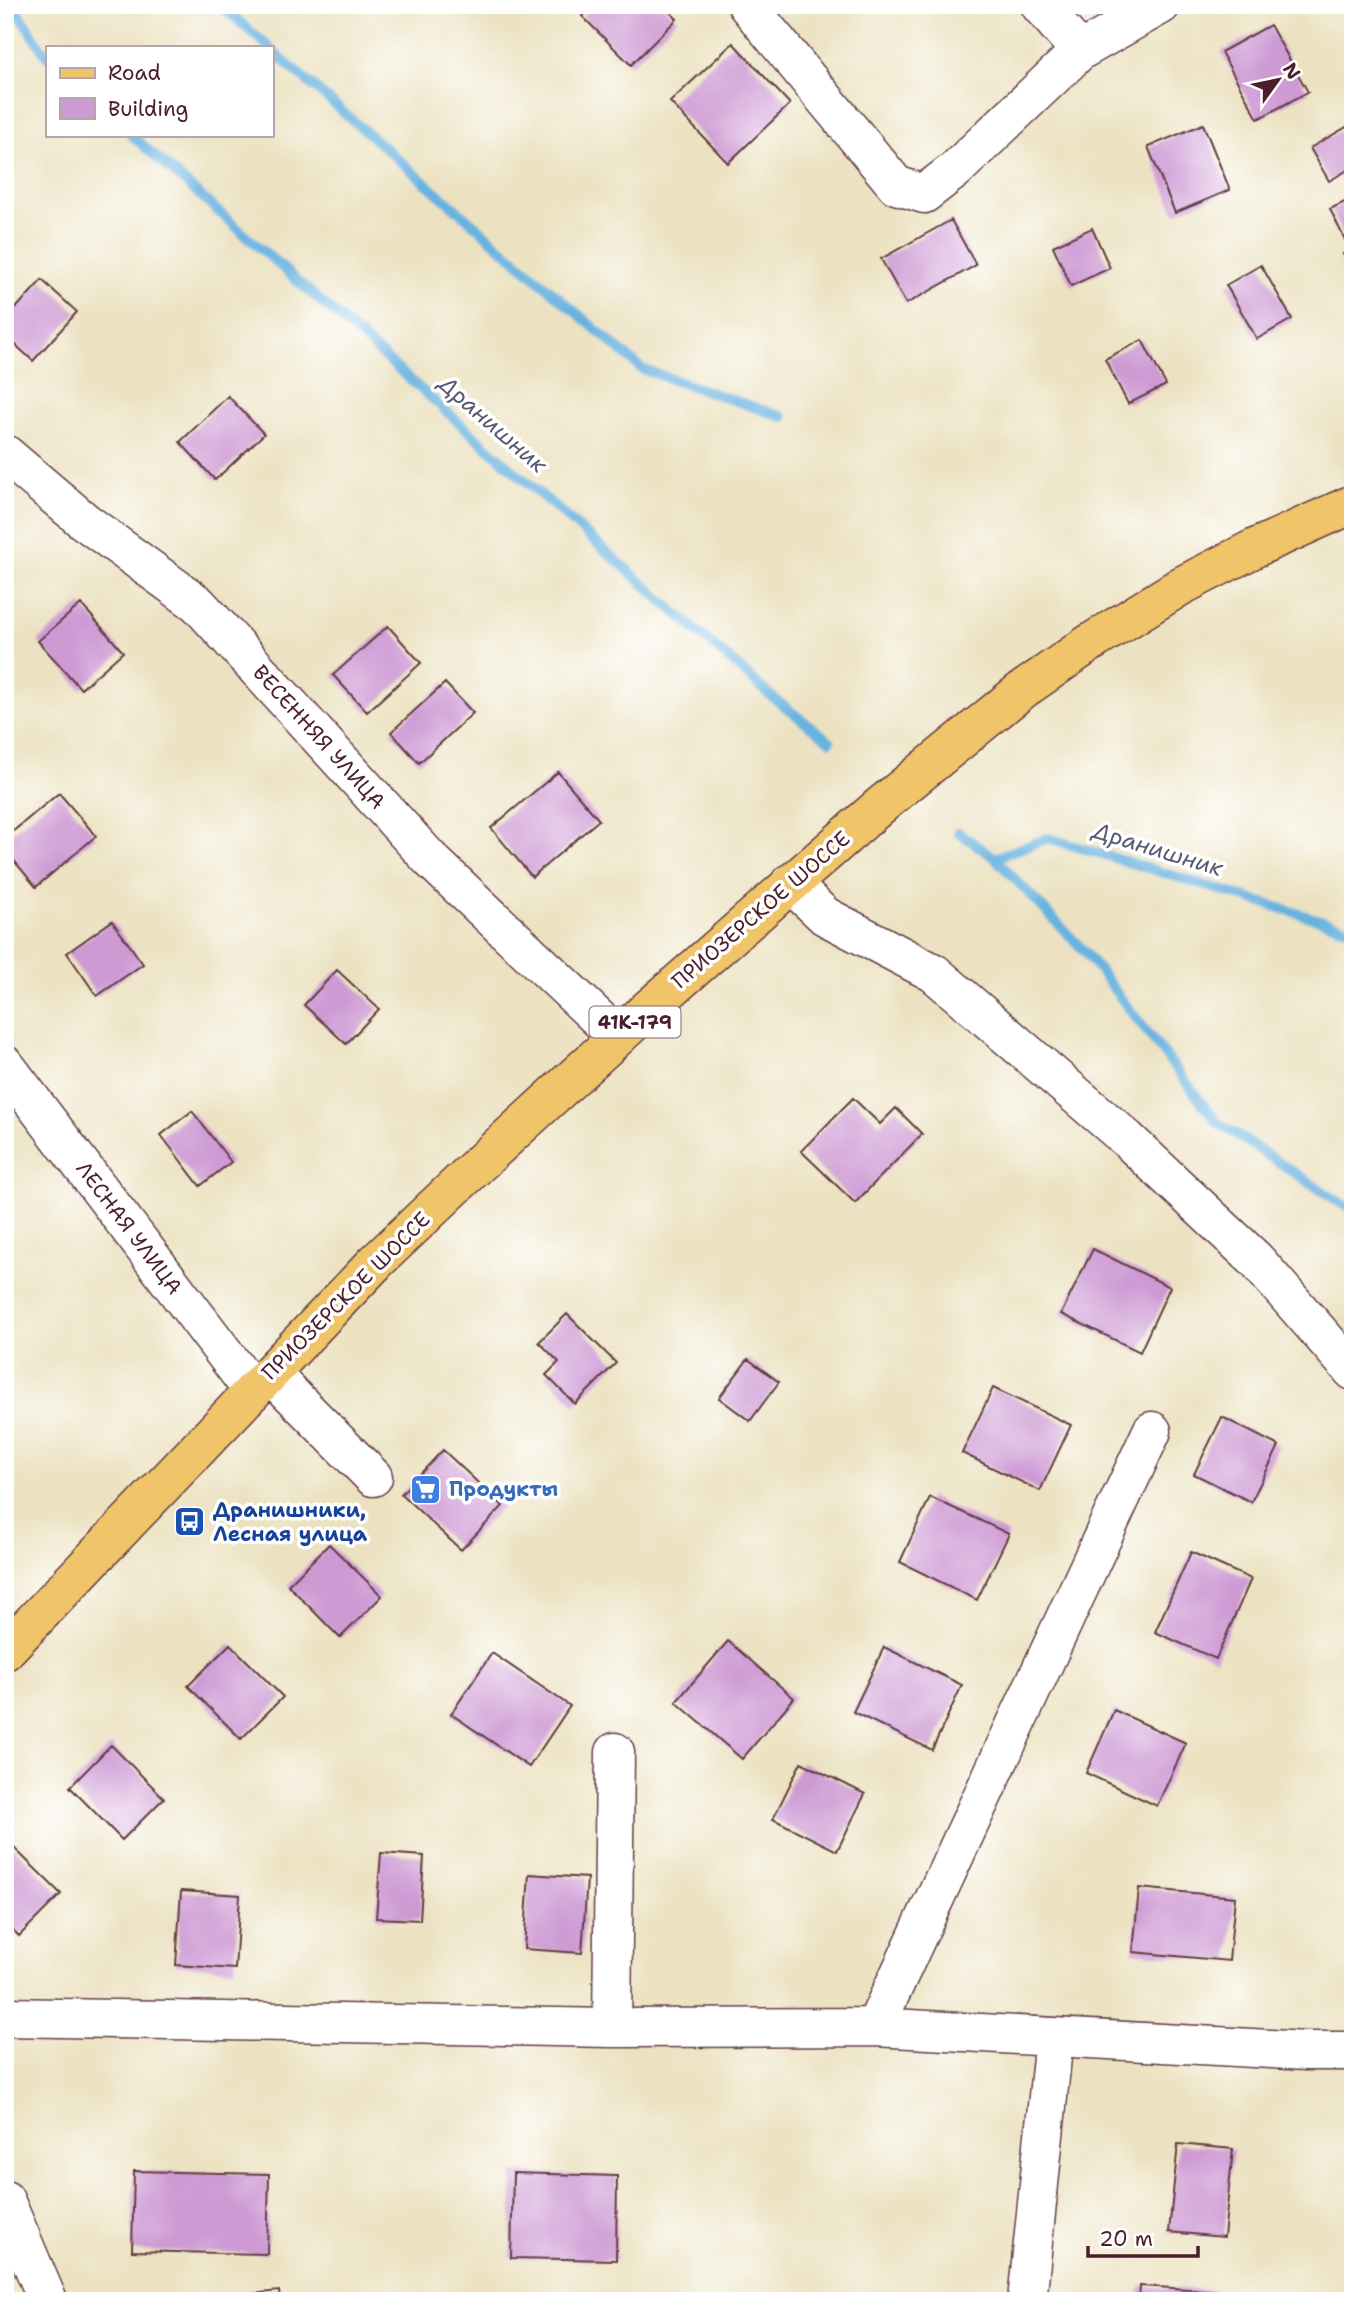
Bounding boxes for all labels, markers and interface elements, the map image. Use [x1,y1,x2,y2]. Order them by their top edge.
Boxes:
legend [46,46,273,136]
north arrow [1242,46,1312,116]
text: N [1277,58,1306,84]
text: Road [108,59,161,87]
text: Building [108,95,188,123]
water label: Дранишник [431,367,554,480]
street label: ВЕСЕННЯЯ УЛИЦА [247,659,391,815]
water label: Дранишник [1088,814,1227,883]
street label: ПРИОЗЕРСКОЕ ШОССЕ [666,825,856,995]
road number: 41К-179 [590,1006,680,1038]
street label: ЛЕСНАЯ УЛИЦА [70,1156,188,1300]
street label: ПРИОЗЕРСКОЕ ШОССЕ [256,1206,436,1386]
supermarket icon: Продукты [409,1472,443,1506]
place label: Продукты [449,1475,558,1503]
place label: Дранишники, Лесная улица [213,1496,368,1548]
bus stop icon: Дранишники, Лесная улица [173,1505,207,1539]
scale bar [1088,2215,1199,2259]
text: 20 m [1099,2225,1153,2253]

